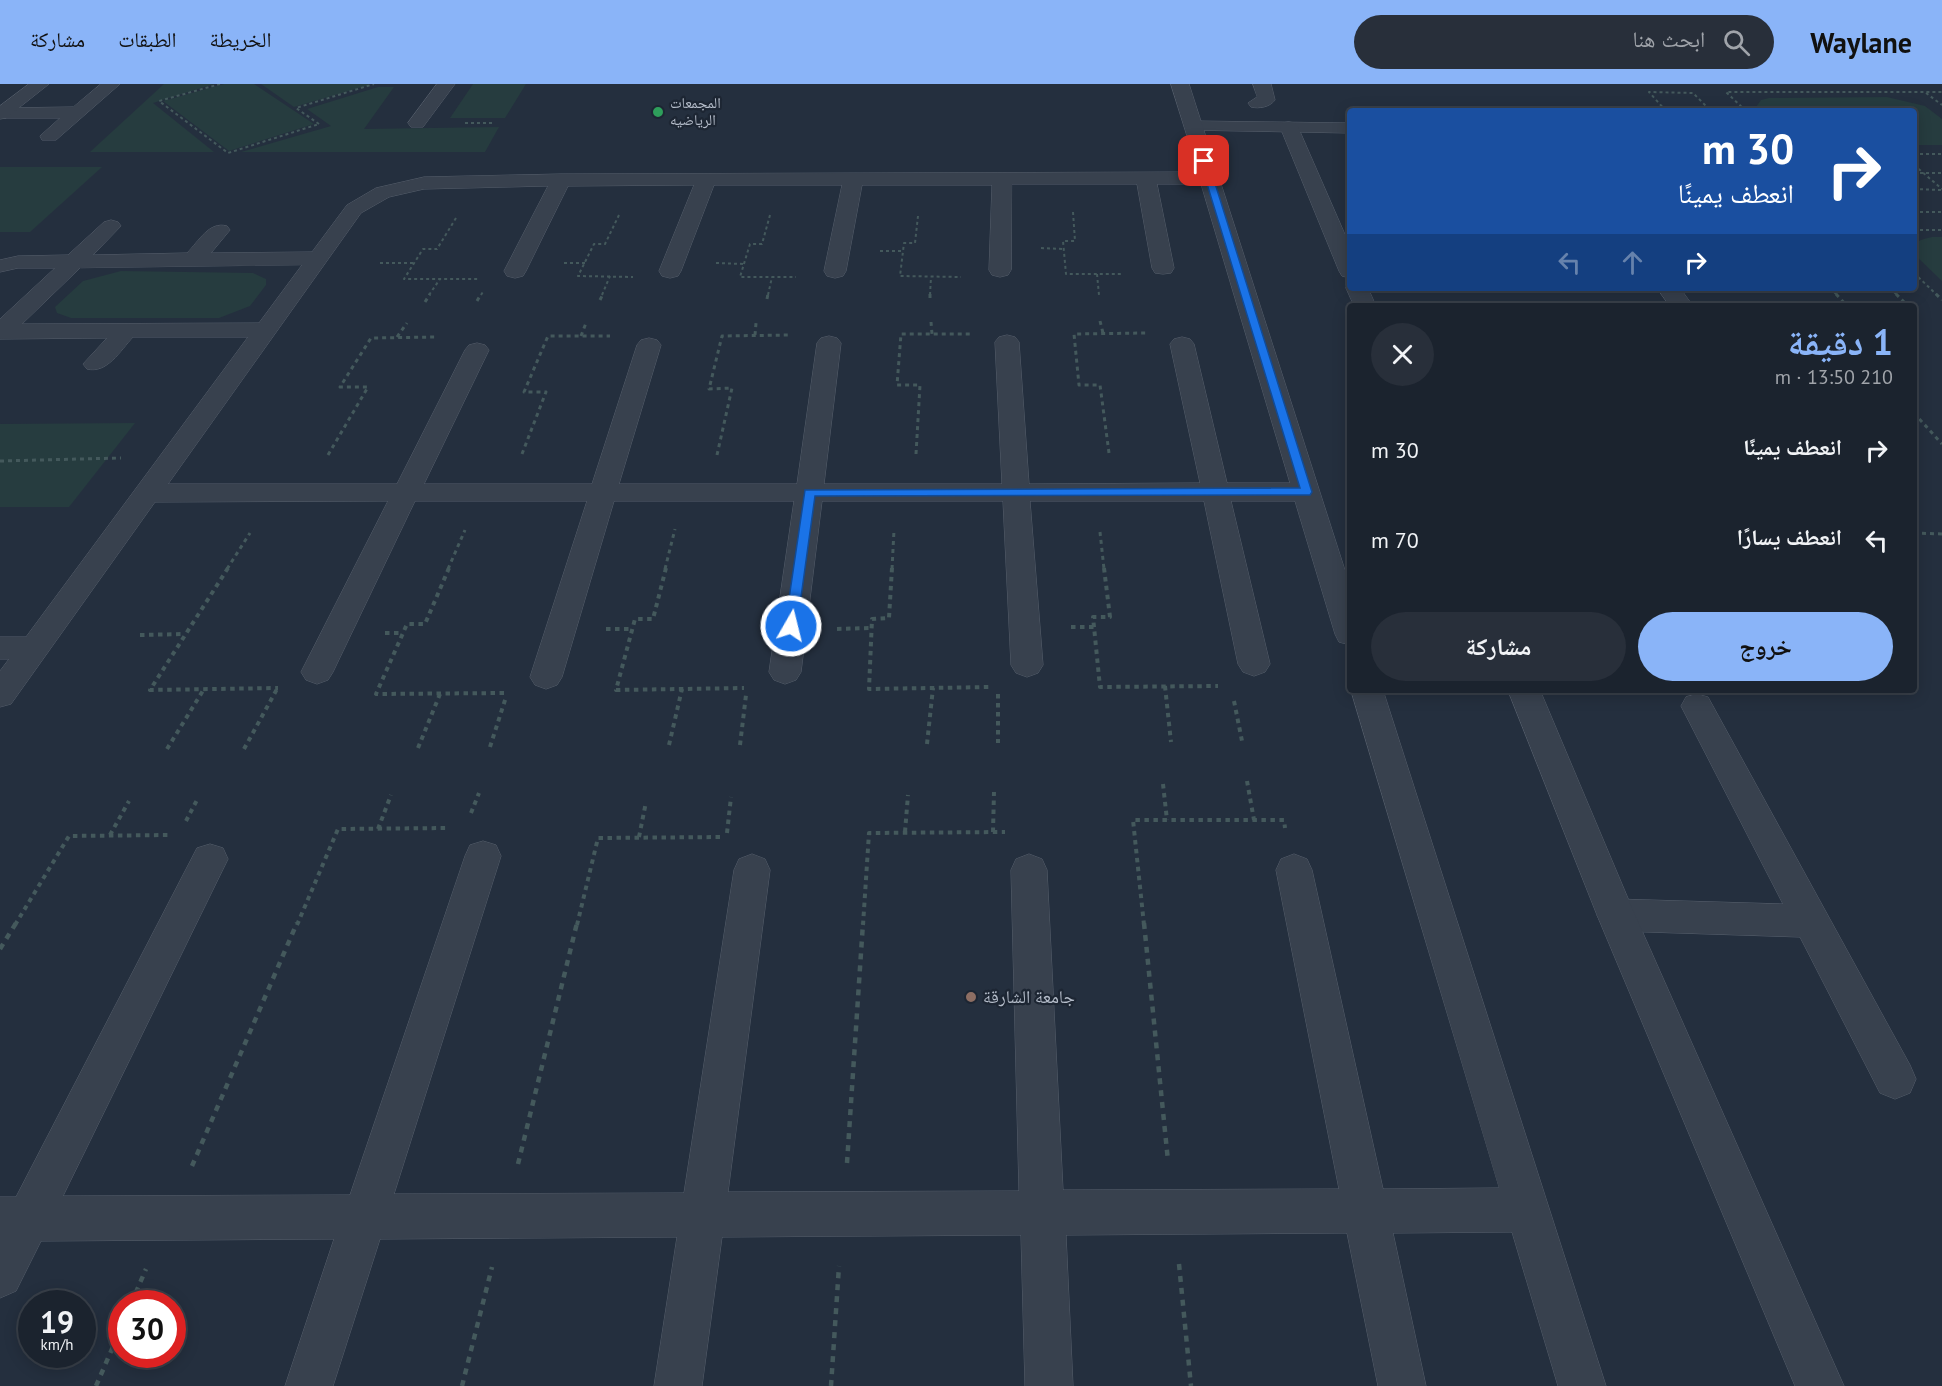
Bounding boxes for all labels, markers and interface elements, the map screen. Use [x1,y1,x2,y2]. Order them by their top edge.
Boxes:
search box [1354,15,1774,69]
text: Waylane [1810,24,1912,61]
text: ابحث هنا [1632,25,1705,53]
text: مشاركة [30,26,85,53]
text: الطبقات [118,26,177,53]
text: الخريطة [210,26,271,53]
icon: search [1720,26,1753,59]
place label: المجمعات الرياضيه [670,93,721,129]
marker: المجمعات الرياضيه [651,105,665,119]
text: 30 m [1702,121,1794,176]
icon: right [1815,132,1893,210]
pin [1178,135,1229,186]
icon: arrive [1187,144,1220,177]
text: انعطف يمينًا [1678,176,1794,210]
icon: left [1553,246,1586,279]
icon: ahead [1616,246,1649,279]
icon: right [1679,246,1712,279]
text: 1 دقيقة [1788,318,1893,365]
button: close [1371,323,1434,386]
text: 210 m · 13:50 [1775,364,1893,390]
text: انعطف يمينًا [1743,433,1842,461]
icon: right [1860,434,1893,467]
text: 30 m [1371,436,1419,464]
text: انعطف يسارًا [1737,523,1842,551]
icon: left [1860,524,1893,557]
text: 70 m [1371,526,1419,554]
position arrow [759,594,823,658]
button: مشاركة [1371,612,1626,681]
button: خروج [1638,612,1893,681]
place label: جامعة الشارقة [983,985,1075,1008]
marker: جامعة الشارقة [964,990,978,1004]
speed limit sign: 30 [108,1290,186,1368]
text: 19 [40,1302,74,1341]
text: km/h [41,1335,73,1354]

